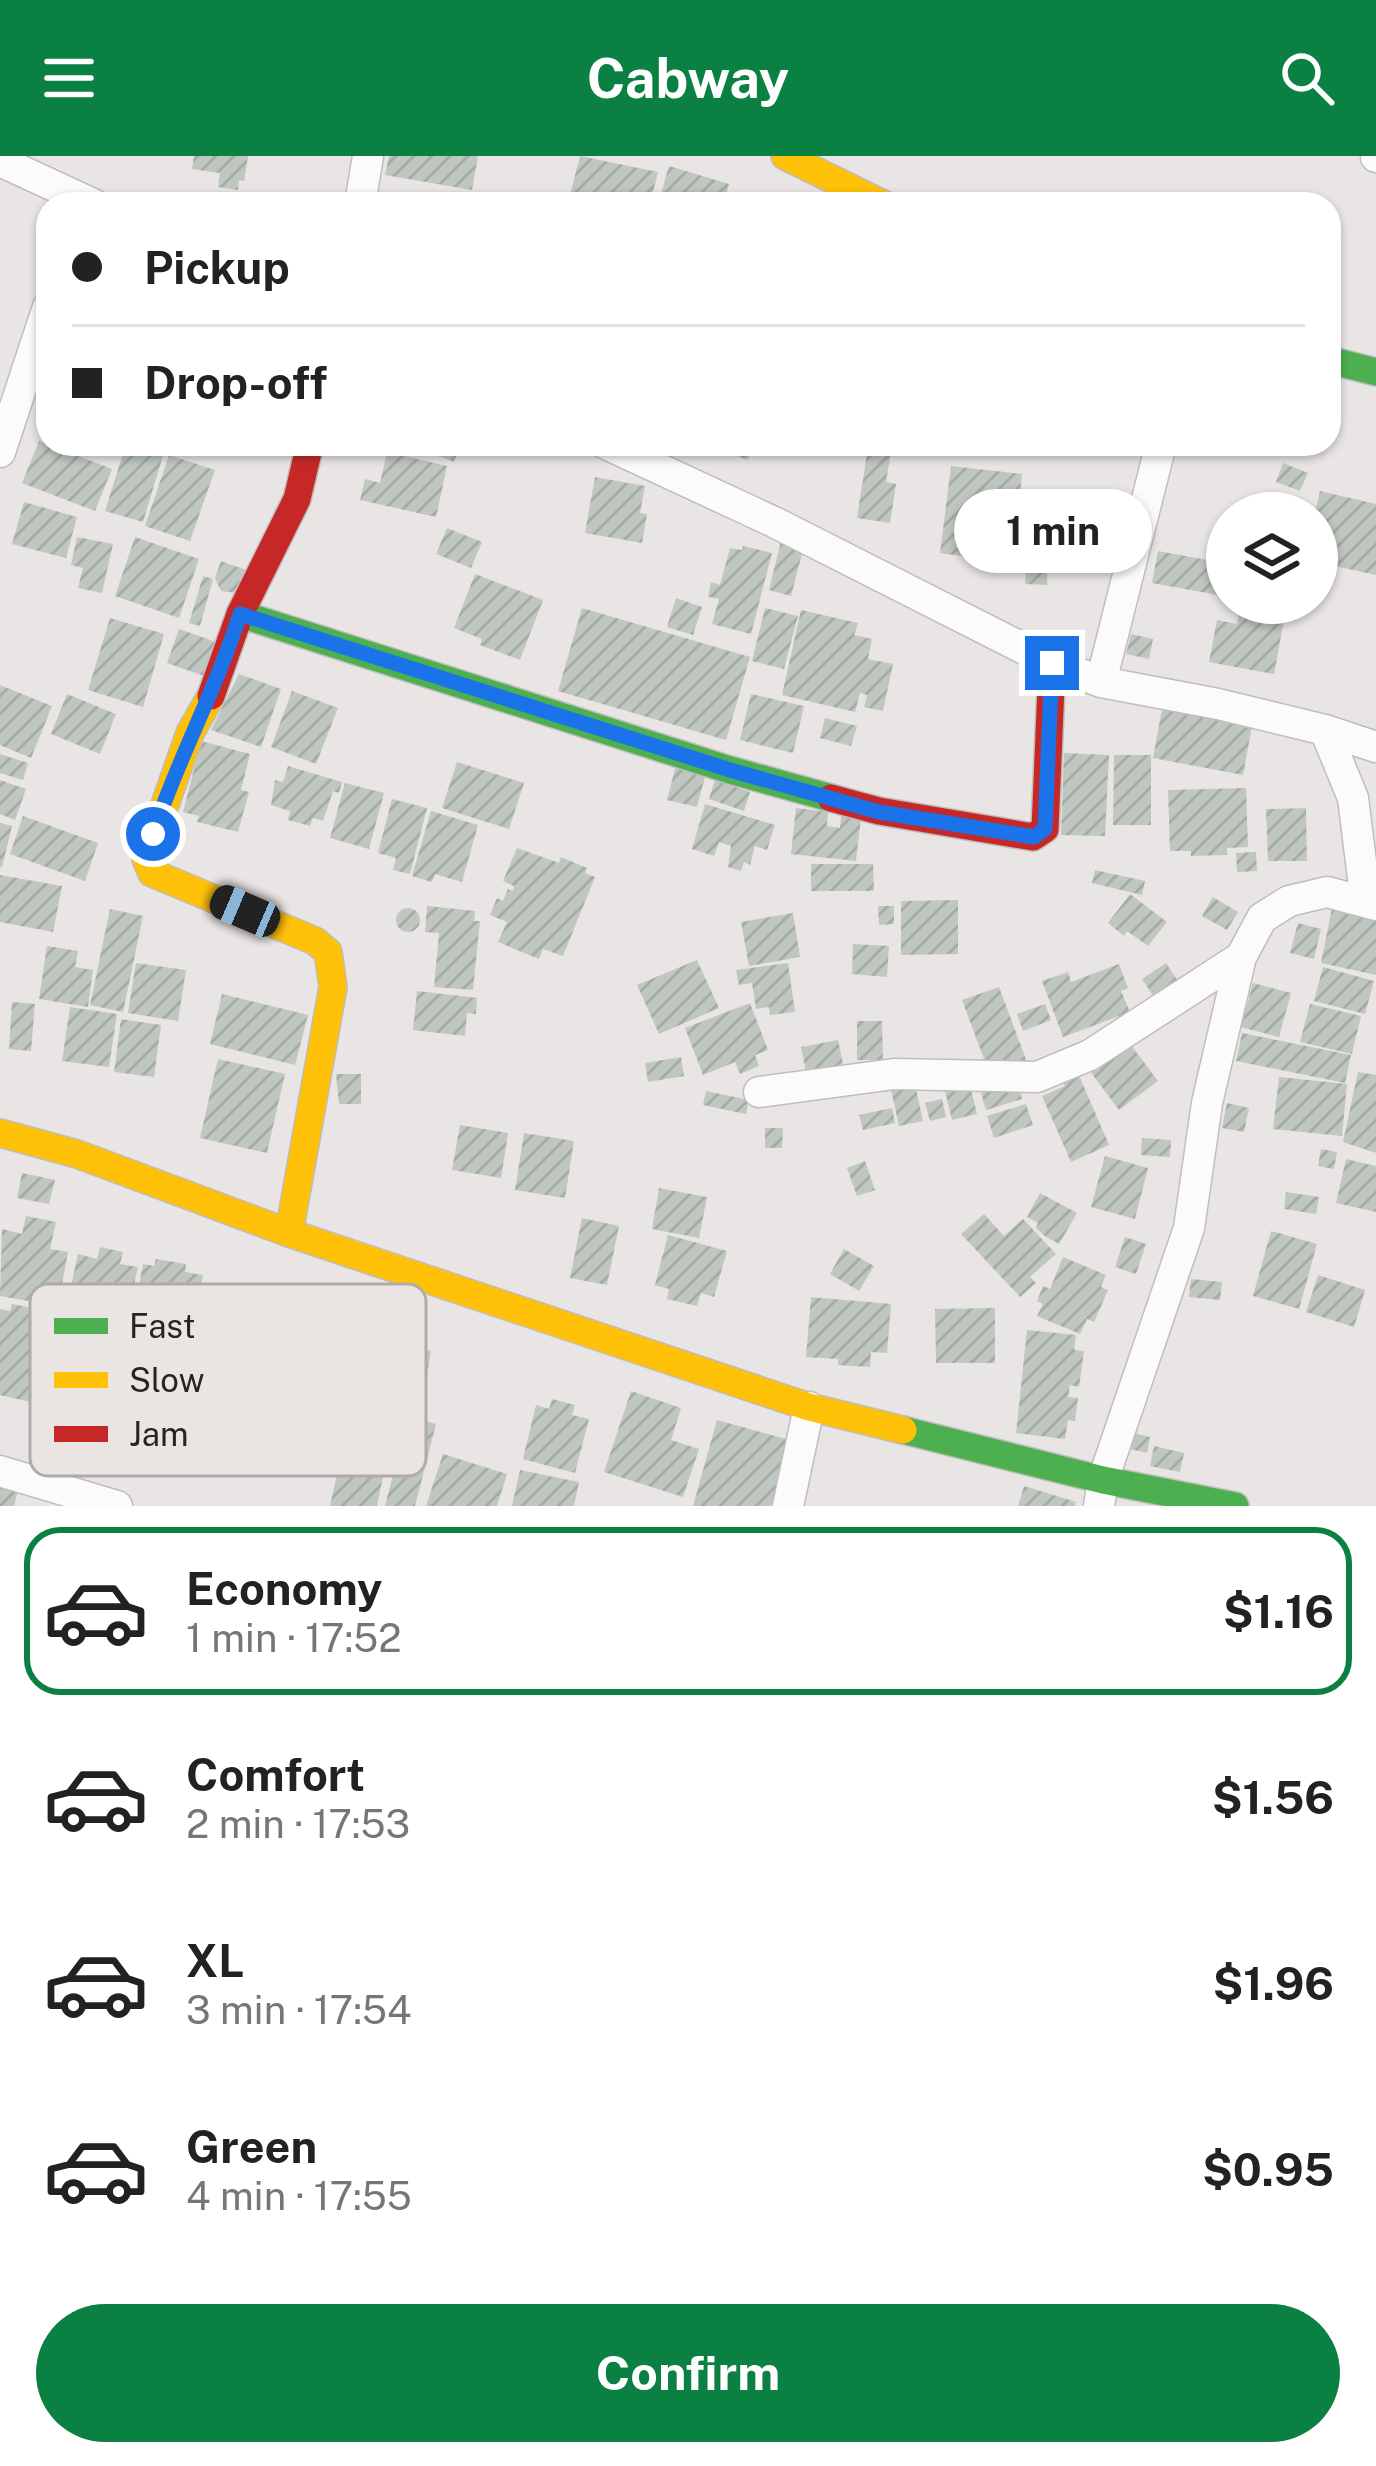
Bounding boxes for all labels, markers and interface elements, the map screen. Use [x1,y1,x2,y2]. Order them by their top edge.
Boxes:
icon: menu [36,45,102,111]
icon: search [1274,45,1340,111]
text: Cabway [587,47,789,110]
text: Pickup [144,241,290,294]
text: Drop-off [144,356,327,409]
callout: 1 min [953,489,1151,573]
map controls [1206,492,1338,624]
button: layers [1206,492,1338,624]
text: 1 min [1006,508,1100,554]
route end [1025,636,1079,690]
route start [126,807,180,861]
car [205,880,285,942]
legend [30,1284,426,1476]
text: Fast [129,1307,196,1345]
text: Slow [129,1361,204,1399]
text: Jam [129,1415,189,1453]
icon: car [42,1557,150,1665]
text: Economy [186,1562,382,1615]
text: $1.16 [1223,1585,1334,1638]
text: 1 min · 17:52 [186,1615,401,1661]
icon: car [42,1743,150,1851]
text: Comfort [186,1748,365,1801]
text: $1.56 [1212,1771,1334,1824]
text: 2 min · 17:53 [186,1801,410,1847]
icon: car [42,1929,150,2037]
text: XL [186,1934,244,1987]
text: $1.96 [1213,1957,1334,2010]
text: 3 min · 17:54 [186,1987,411,2033]
icon: car [42,2115,150,2223]
text: Green [186,2120,317,2173]
text: $0.95 [1202,2143,1334,2196]
text: 4 min · 17:55 [186,2173,412,2219]
button: Confirm [36,2304,1340,2442]

